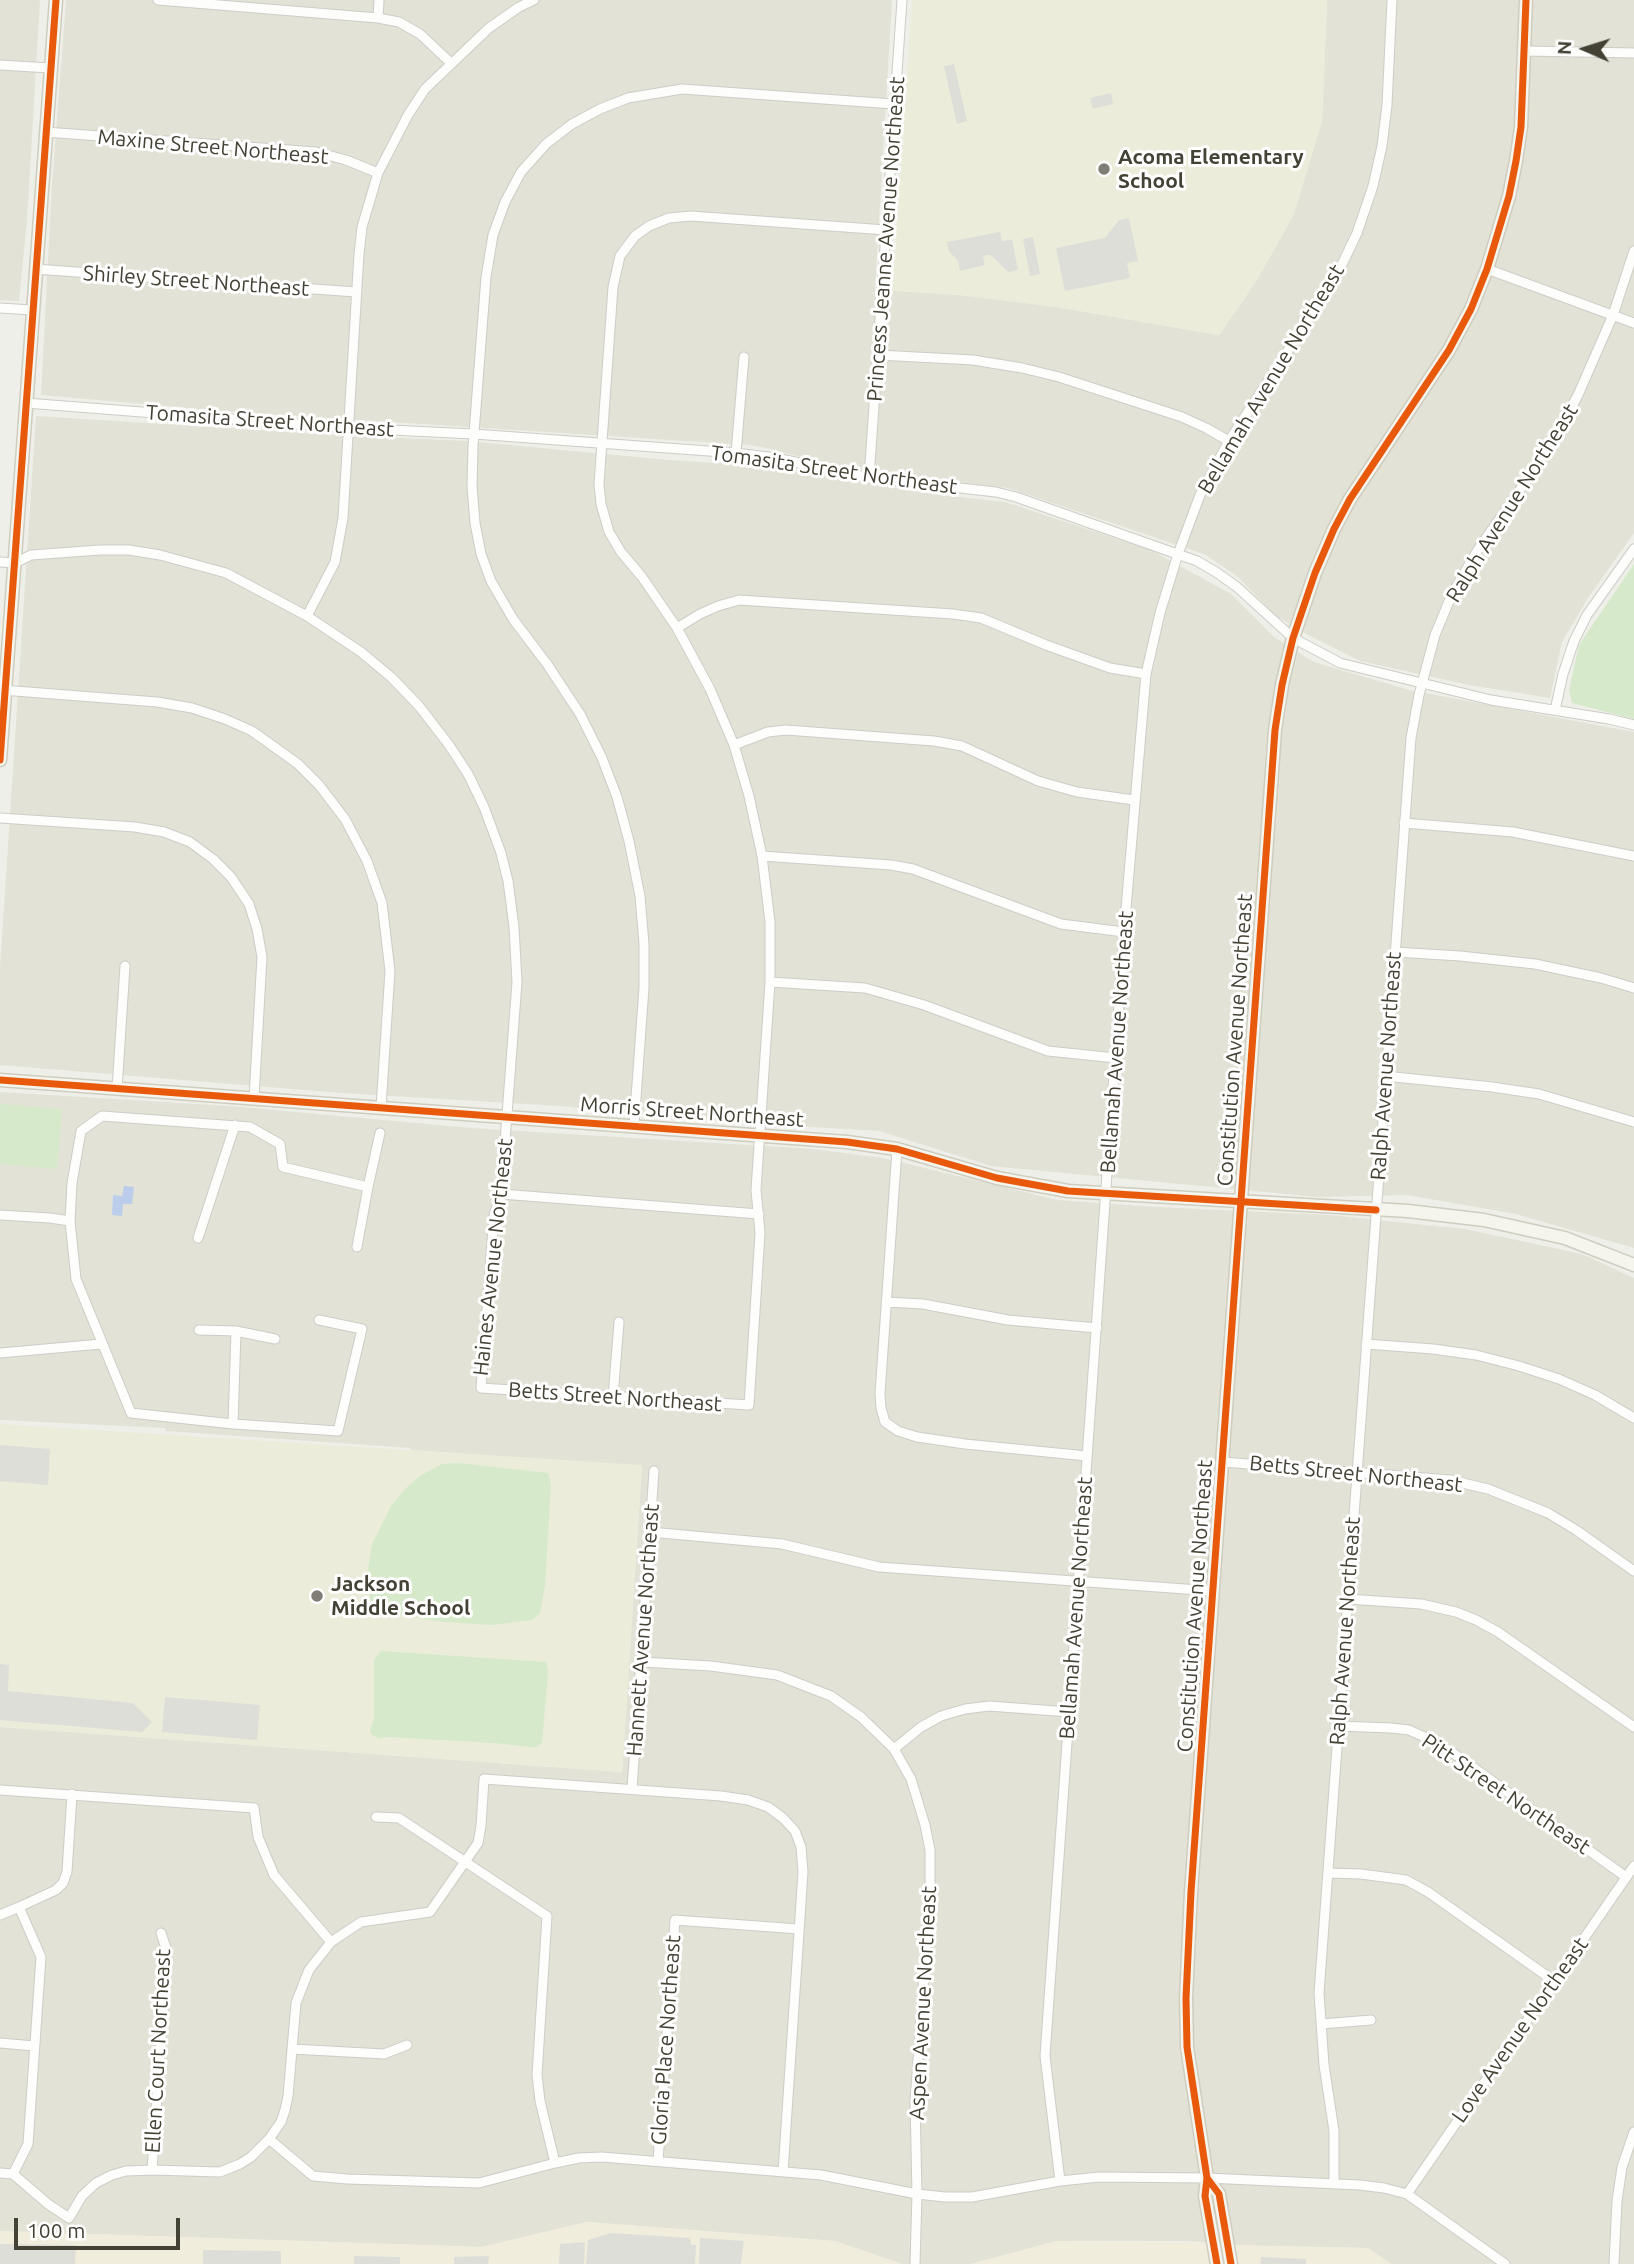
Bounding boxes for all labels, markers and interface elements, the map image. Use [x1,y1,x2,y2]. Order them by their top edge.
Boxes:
north arrow [1550,14,1620,84]
text: N [1553,40,1575,56]
street label: Princess Jeanne Avenue Northeast [862,76,910,402]
street label: Maxine Street Northeast [96,124,330,170]
place label: Acoma Elementary School [1118,144,1304,194]
marker: Acoma Elementary School [1096,161,1112,177]
street label: Bellamah Avenue Northeast [1192,260,1350,498]
street label: Shirley Street Northeast [82,261,310,301]
street label: Ralph Avenue Northeast [1441,399,1583,607]
street label: Tomasita Street Northeast [145,400,395,442]
street label: Tomasita Street Northeast [709,440,959,500]
street label: Constitution Avenue Northeast [1212,893,1258,1187]
street label: Bellamah Avenue Northeast [1095,910,1139,1174]
street label: Ralph Avenue Northeast [1365,951,1407,1181]
street label: Morris Street Northeast [579,1092,805,1132]
street label: Haines Avenue Northeast [468,1137,518,1377]
street label: Betts Street Northeast [507,1377,723,1417]
street label: Betts Street Northeast [1248,1450,1464,1498]
street label: Constitution Avenue Northeast [1172,1459,1218,1753]
street label: Bellamah Avenue Northeast [1054,1476,1098,1740]
street label: Hannett Avenue Northeast [622,1503,664,1757]
street label: Ralph Avenue Northeast [1324,1516,1366,1746]
place label: Jackson Middle School [331,1571,470,1621]
marker: Jackson Middle School [309,1588,325,1604]
street label: Pitt Street Northeast [1417,1728,1595,1860]
street label: Aspen Avenue Northeast [904,1885,942,2121]
street label: Love Avenue Northeast [1446,1933,1594,2127]
street label: Gloria Place Northeast [646,1934,686,2146]
street label: Ellen Court Northeast [140,1948,176,2154]
scale bar [18,2204,184,2248]
text: 100 m [27,2218,85,2242]

